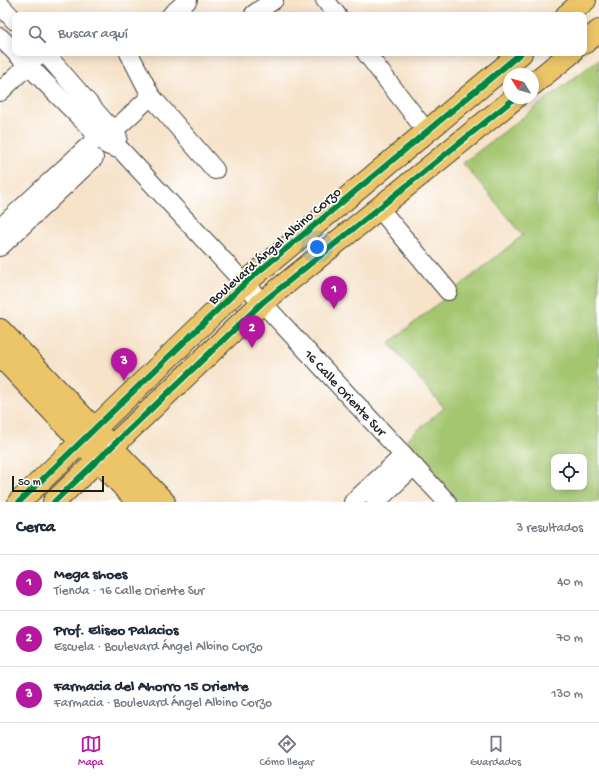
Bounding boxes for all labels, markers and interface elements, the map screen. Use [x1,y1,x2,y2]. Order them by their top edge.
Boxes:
search box [12,12,587,56]
icon: search [26,23,48,45]
text: Buscar aquí [58,25,128,43]
north arrow [503,68,539,104]
street label: Boulevard Ángel Albino Corzo [205,185,346,310]
your location [307,237,327,257]
pin: 1 [321,276,347,309]
pin: 2 [239,315,265,348]
street label: 16 Calle Oriente Sur [299,346,390,441]
pin: 3 [111,348,137,381]
map controls [551,454,587,490]
button: locate [551,454,587,490]
scale bar [12,474,104,493]
text: 50 m [18,477,40,489]
text: Cerca [16,518,55,538]
text: 3 resultados [516,521,583,536]
text: Mega shoes [54,566,127,584]
text: 1 [26,575,32,590]
text: 40 m [557,575,583,590]
text: Tienda · 16 Calle Oriente Sur [54,584,204,599]
text: Prof. Eliseo Palacios [54,622,179,640]
text: 2 [26,631,32,646]
text: 70 m [557,631,583,646]
text: Escuela · Boulevard Ángel Albino Corzo [54,640,263,655]
text: Farmacia del Ahorro 15 Oriente [54,678,248,696]
text: 3 [26,687,32,702]
text: 130 m [551,687,583,702]
text: Farmacia · Boulevard Ángel Albino Corzo [54,696,272,711]
tab: Mapa [78,733,103,769]
tab: Cómo llegar [259,733,314,769]
tab: Guardados [470,733,521,769]

